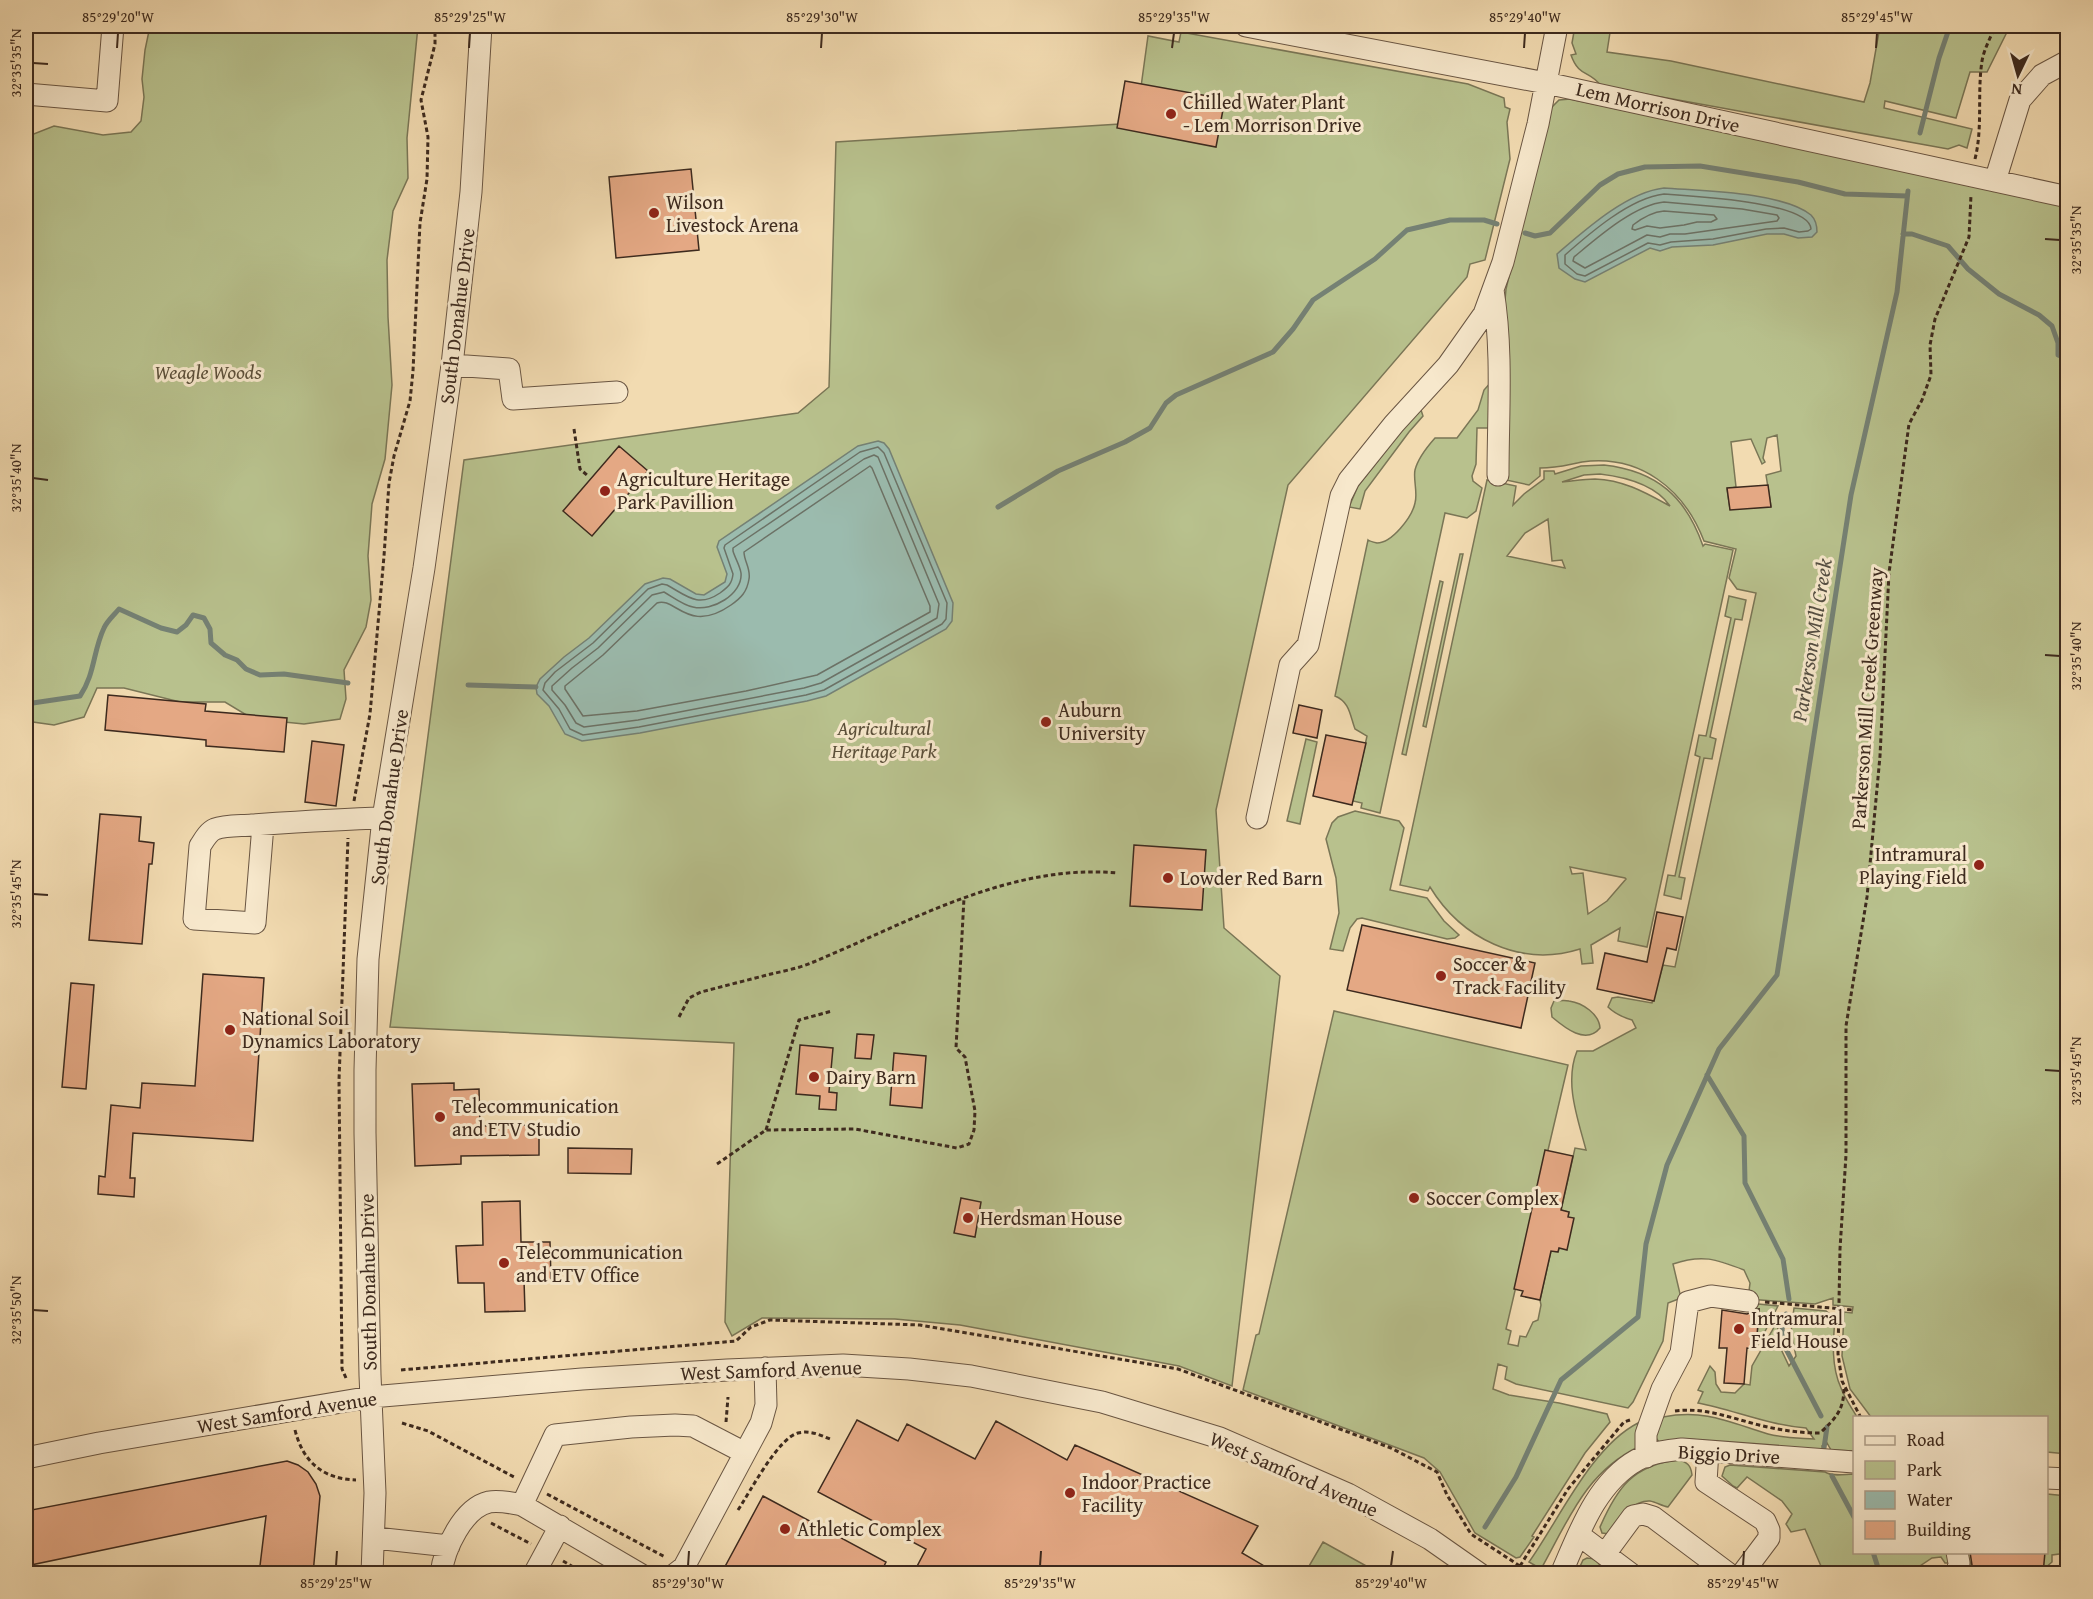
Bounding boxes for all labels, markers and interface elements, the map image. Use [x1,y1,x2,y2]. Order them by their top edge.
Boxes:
text: 85°29'20"W [82,6,154,27]
text: 85°29'25"W [434,6,506,27]
text: 85°29'30"W [786,6,858,27]
text: 85°29'35"W [1138,6,1210,27]
text: 85°29'40"W [1489,6,1561,27]
text: 85°29'45"W [1841,6,1913,27]
text: 32°35'35"N [5,28,26,97]
north arrow [1988,45,2048,105]
street label: Lem Morrison Drive [1573,74,1743,139]
text: N [2010,77,2023,102]
place label: Chilled Water Plant - Lem Morrison Drive [1183,87,1362,139]
marker: Chilled Water Plant - Lem Morrison Drive [1164,107,1178,121]
place label: Wilson Livestock Arena [666,187,799,239]
text: 32°35'35"N [2065,205,2086,274]
marker: Wilson Livestock Arena [647,206,661,220]
street label: South Donahue Drive [431,226,482,406]
park label: Weagle Woods [154,357,262,386]
text: 32°35'40"N [5,443,26,512]
place label: Agriculture Heritage Park Pavillion [617,464,790,516]
marker: Agriculture Heritage Park Pavillion [598,484,612,498]
water label: Parkerson Mill Creek [1783,556,1840,725]
street label: Parkerson Mill Creek Greenway [1843,566,1890,830]
text: 32°35'40"N [2065,621,2086,690]
place label: Auburn University [1058,695,1146,747]
street label: South Donahue Drive [362,707,415,887]
park label: Agricultural Heritage Park [830,713,937,765]
marker: Auburn University [1039,715,1053,729]
place label: Intramural Playing Field [1859,839,1967,891]
marker: Intramural Playing Field [1972,858,1986,872]
text: 32°35'45"N [5,859,26,928]
place label: Lowder Red Barn [1180,863,1323,892]
marker: Lowder Red Barn [1161,871,1175,885]
place label: Soccer & Track Facility [1453,949,1566,1001]
marker: Soccer & Track Facility [1434,969,1448,983]
place label: National Soil Dynamics Laboratory [242,1003,421,1055]
marker: National Soil Dynamics Laboratory [223,1023,237,1037]
text: 32°35'45"N [2065,1036,2086,1105]
place label: Dairy Barn [826,1062,916,1091]
marker: Dairy Barn [807,1070,821,1084]
place label: Telecommunication and ETV Studio [452,1091,619,1143]
marker: Telecommunication and ETV Studio [433,1110,447,1124]
place label: Soccer Complex [1426,1183,1560,1212]
marker: Soccer Complex [1407,1191,1421,1205]
street label: South Donahue Drive [351,1193,384,1371]
place label: Herdsman House [980,1203,1122,1232]
marker: Herdsman House [961,1211,975,1225]
place label: Telecommunication and ETV Office [516,1237,683,1289]
marker: Telecommunication and ETV Office [497,1256,511,1270]
text: 32°35'50"N [5,1275,26,1344]
place label: Intramural Field House [1751,1303,1848,1355]
marker: Intramural Field House [1732,1322,1746,1336]
street label: West Samford Avenue [680,1352,862,1387]
street label: West Samford Avenue [195,1383,379,1440]
legend [1853,1416,2048,1554]
street label: West Samford Avenue [1205,1423,1383,1524]
text: Road [1907,1426,1945,1453]
street label: Biggio Drive [1677,1436,1781,1471]
text: Park [1907,1456,1943,1483]
place label: Indoor Practice Facility [1082,1467,1211,1519]
marker: Indoor Practice Facility [1063,1486,1077,1500]
text: Water [1907,1486,1953,1513]
place label: Athletic Complex [797,1514,942,1543]
text: Building [1907,1516,1971,1543]
marker: Athletic Complex [778,1522,792,1536]
text: 85°29'25"W [300,1572,372,1593]
text: 85°29'30"W [652,1572,724,1593]
text: 85°29'35"W [1004,1572,1076,1593]
text: 85°29'40"W [1355,1572,1427,1593]
text: 85°29'45"W [1707,1572,1779,1593]

